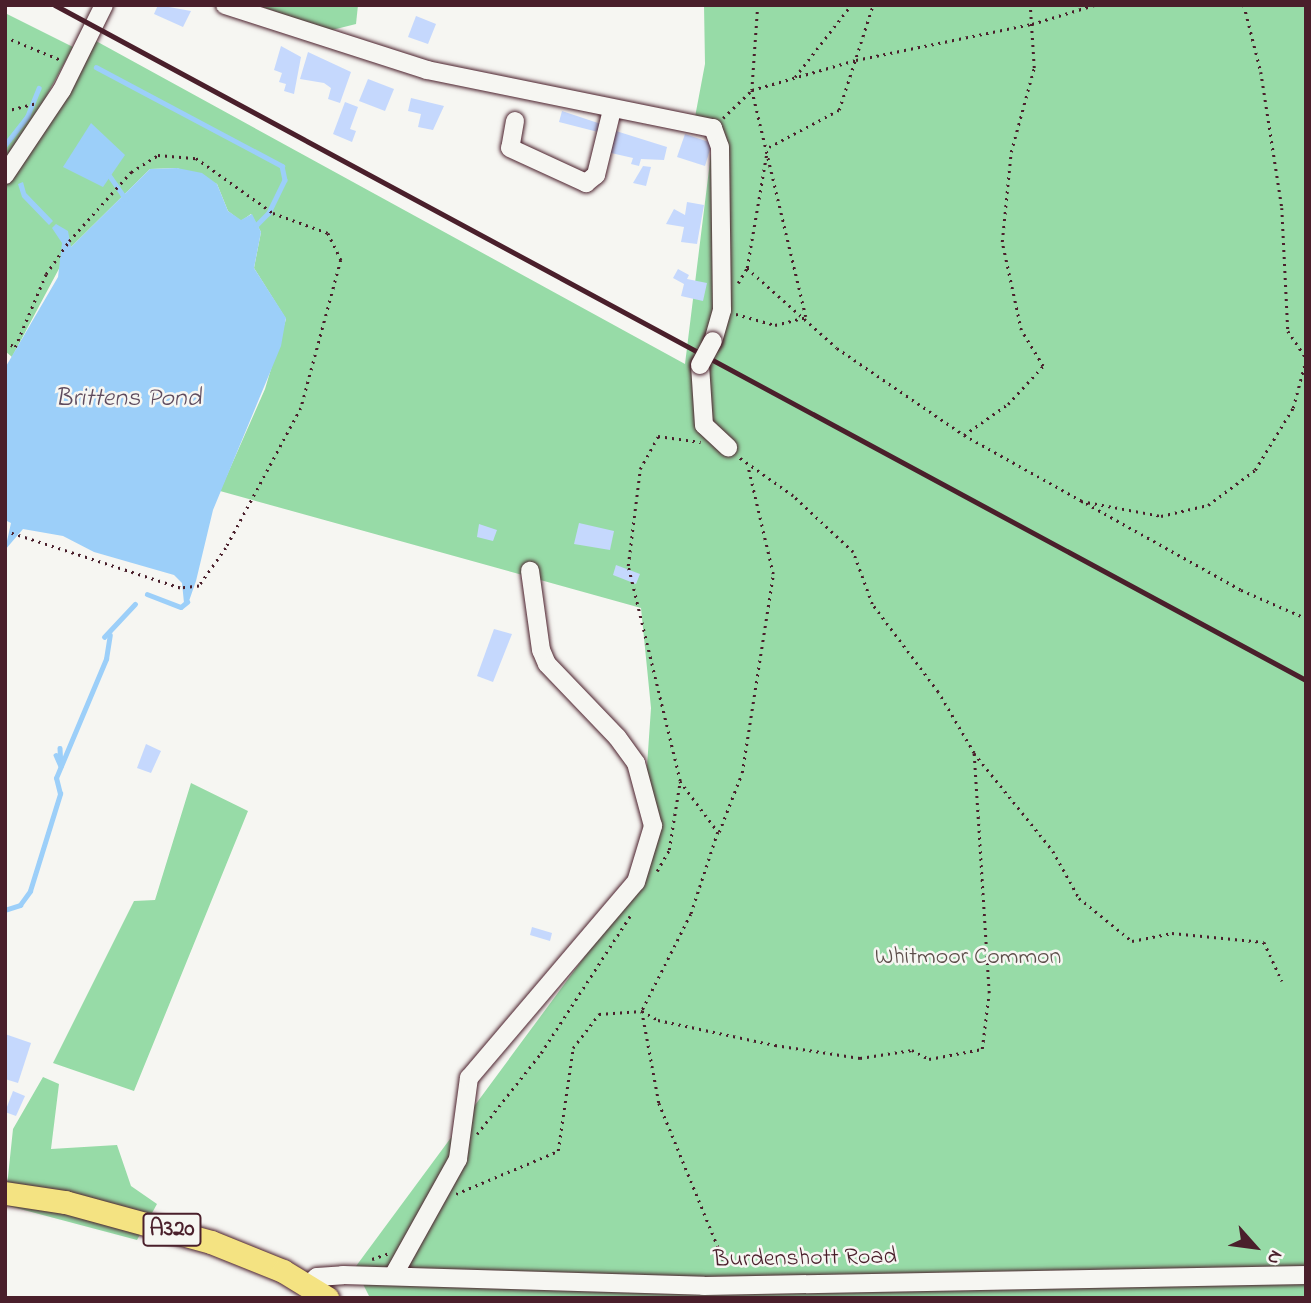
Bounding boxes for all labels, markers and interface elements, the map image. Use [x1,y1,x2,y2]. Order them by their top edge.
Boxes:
water label: Brittens Pond [55,384,201,416]
park label: Whitmoor Common [875,944,1061,972]
road number: A320 [142,1210,202,1250]
north arrow [1220,1212,1290,1282]
street label: Burdenshott Road [713,1243,897,1275]
text: N [1259,1245,1289,1269]

